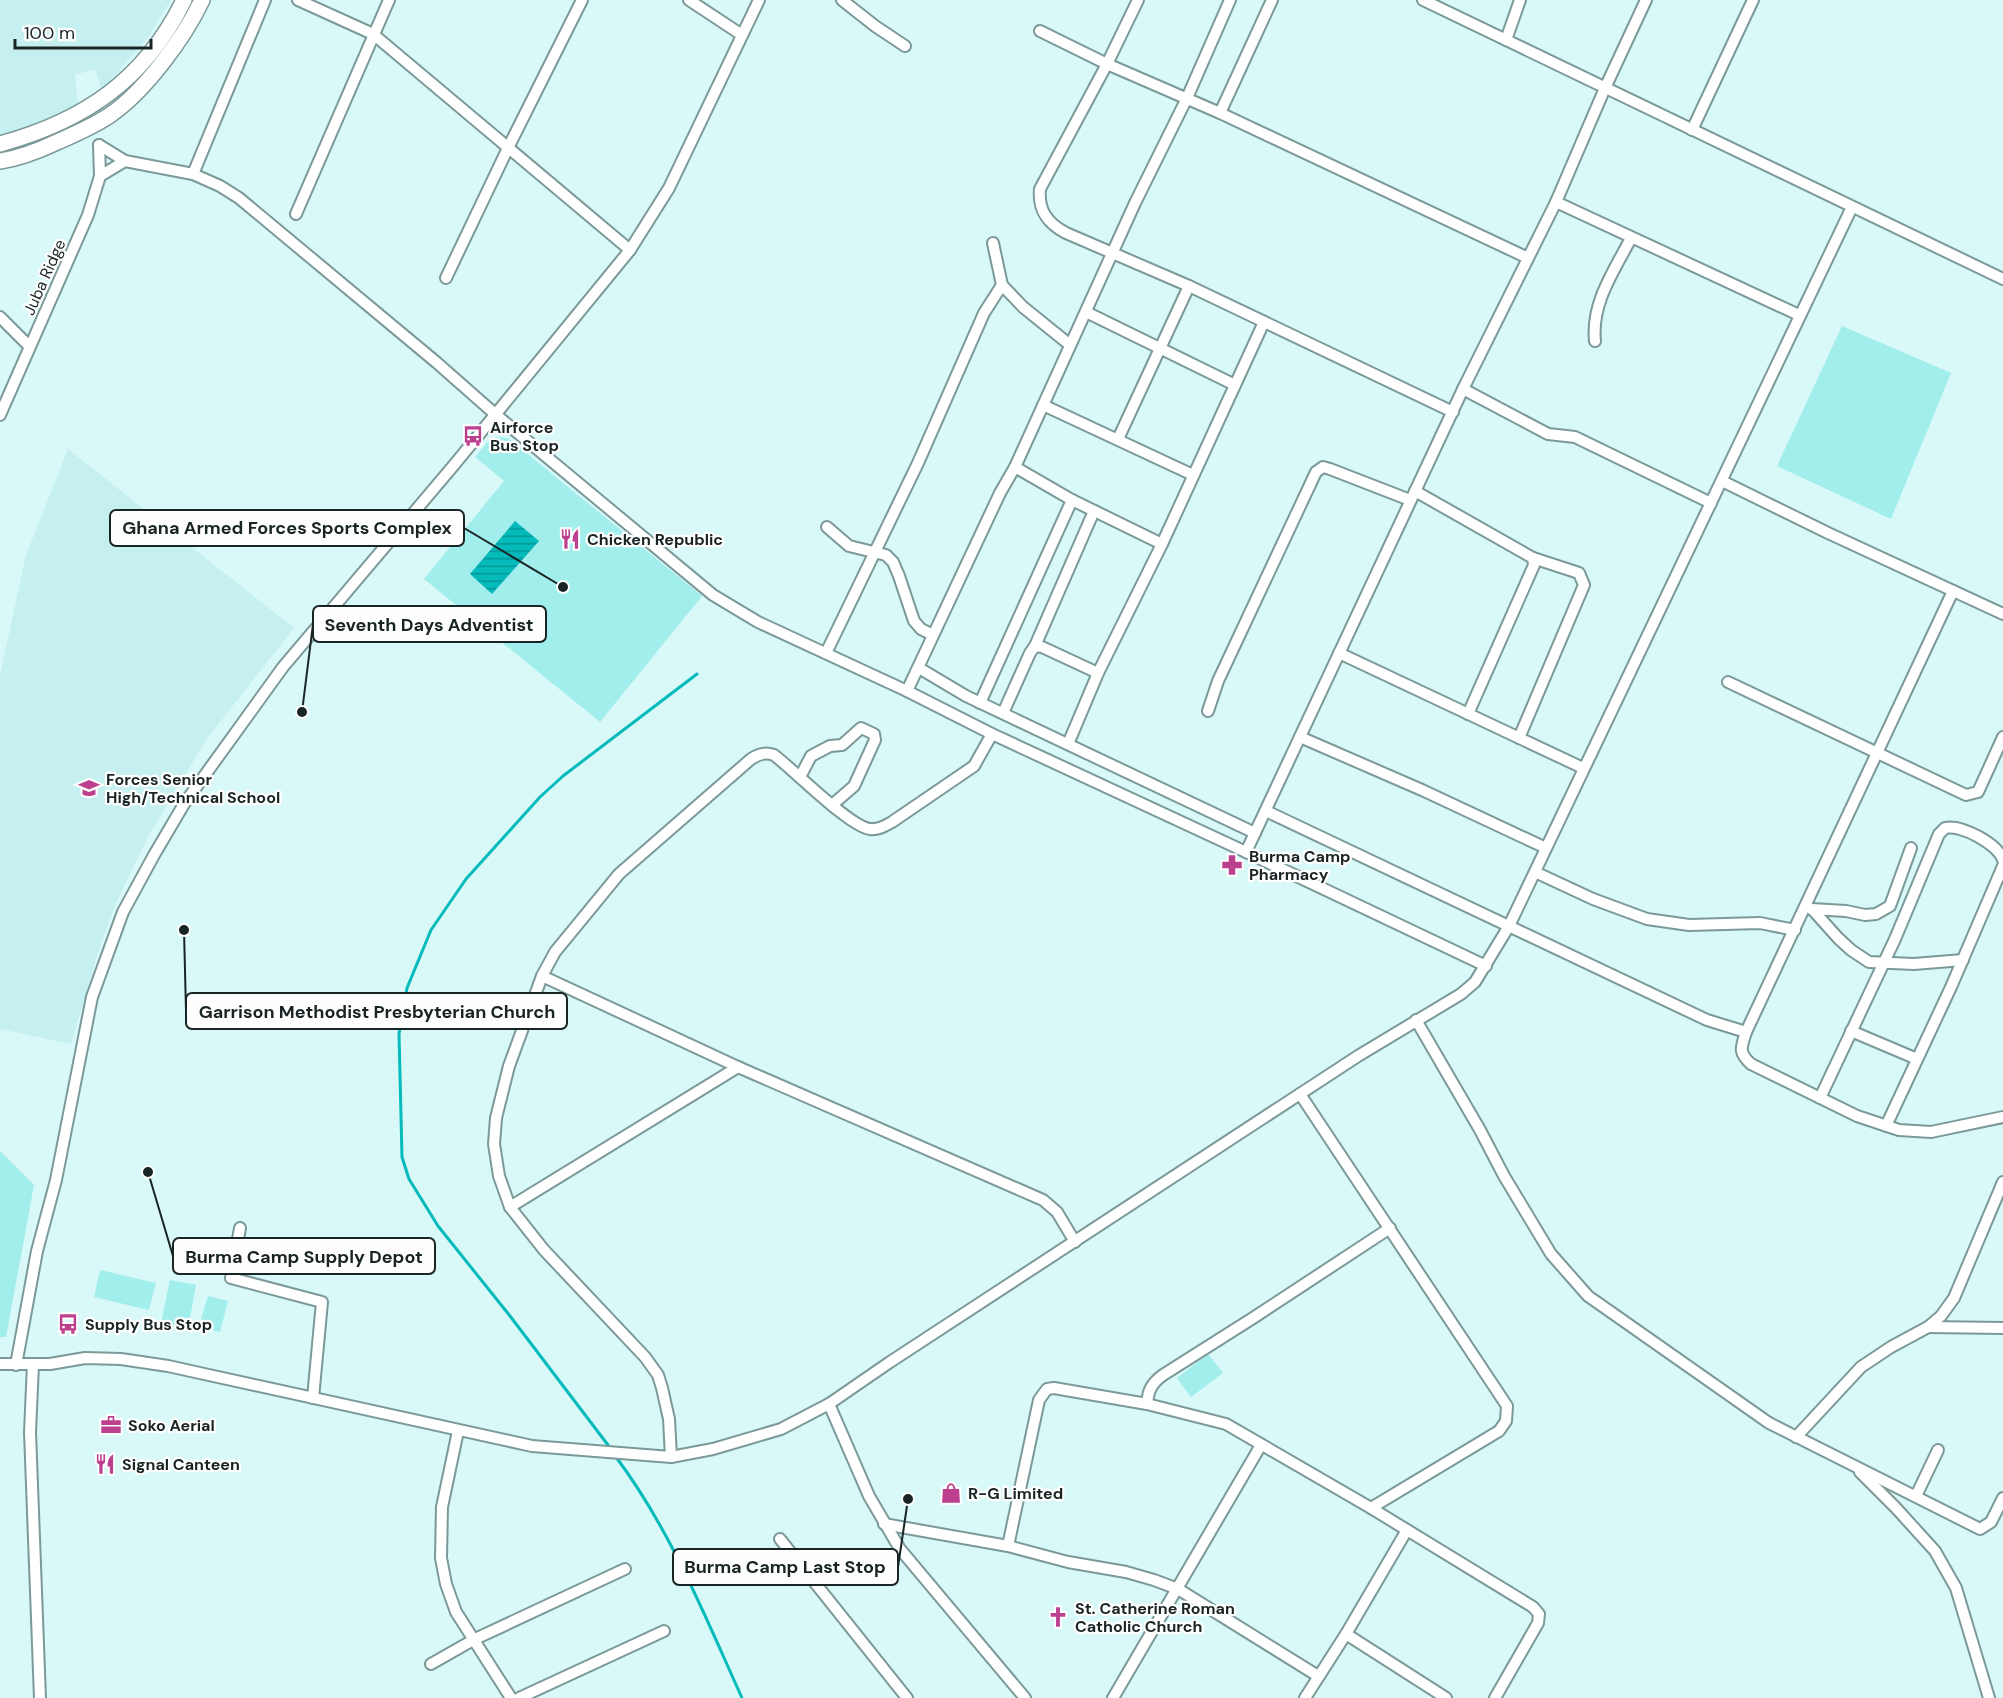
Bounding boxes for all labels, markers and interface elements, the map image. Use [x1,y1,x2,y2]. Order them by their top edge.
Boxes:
scale bar [15,12,152,50]
text: 100 m [24,21,75,45]
street label: Juba Ridge [18,236,71,319]
place label: Airforce Bus Stop [490,417,559,456]
bus stop icon: Airforce Bus Stop [461,424,485,448]
callout: Ghana Armed Forces Sports Complex [110,510,464,546]
text: Ghana Armed Forces Sports Complex [122,516,452,540]
restaurant icon: Chicken Republic [558,527,582,551]
place label: Chicken Republic [587,529,723,550]
callout: Seventh Days Adventist [313,606,546,642]
text: Seventh Days Adventist [324,613,534,637]
place label: Forces Senior High/Technical School [106,769,280,808]
school or university icon: Forces Senior High/Technical School [77,776,101,800]
place label: Burma Camp Pharmacy [1249,846,1351,885]
pharmacy icon: Burma Camp Pharmacy [1220,853,1244,877]
callout: Garrison Methodist Presbyterian Church [186,993,567,1029]
text: Garrison Methodist Presbyterian Church [199,1000,555,1024]
callout: Burma Camp Supply Depot [173,1238,435,1274]
text: Burma Camp Supply Depot [185,1245,423,1269]
bus stop icon: Supply Bus Stop [56,1312,80,1336]
place label: Supply Bus Stop [85,1314,212,1335]
office icon: Soko Aerial [99,1413,123,1437]
place label: Soko Aerial [128,1415,215,1436]
restaurant icon: Signal Canteen [93,1452,117,1476]
place label: Signal Canteen [122,1454,240,1475]
shop icon: R-G Limited [939,1481,963,1505]
place label: R-G Limited [968,1483,1063,1504]
callout: Burma Camp Last Stop [673,1549,898,1585]
text: Burma Camp Last Stop [684,1555,886,1579]
place label: St. Catherine Roman Catholic Church [1075,1598,1235,1637]
church icon: St. Catherine Roman Catholic Church [1046,1605,1070,1629]

